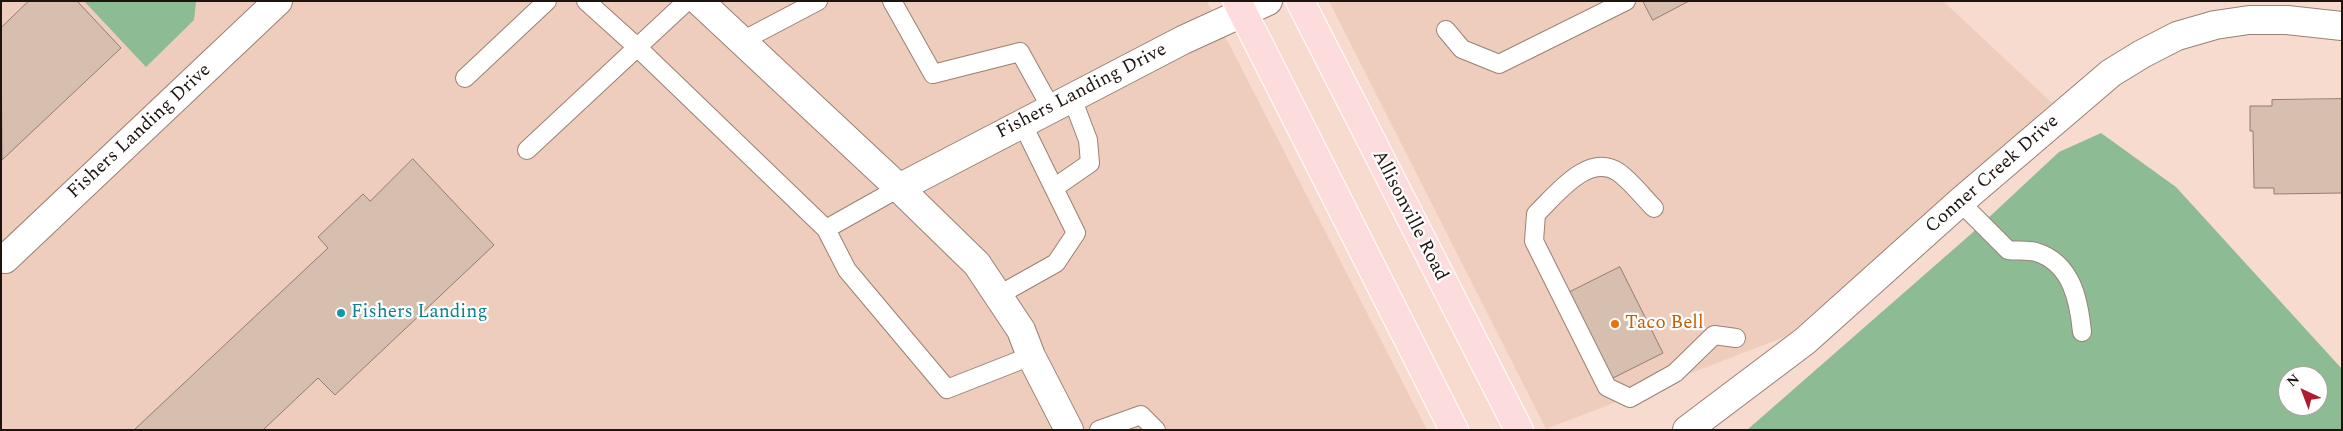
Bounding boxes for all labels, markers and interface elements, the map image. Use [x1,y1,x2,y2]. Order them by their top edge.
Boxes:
street label: Fishers Landing Drive [993,39,1171,145]
street label: Fishers Landing Drive [64,60,216,204]
street label: Conner Creek Drive [1922,111,2064,239]
street label: Allisonville Road [1366,147,1452,285]
place label: Fishers Landing [351,302,488,324]
marker: Fishers Landing [335,307,347,319]
place label: Taco Bell [1625,313,1704,335]
marker: Taco Bell [1609,318,1621,330]
north arrow [2278,366,2328,416]
text: N [2282,369,2304,392]

